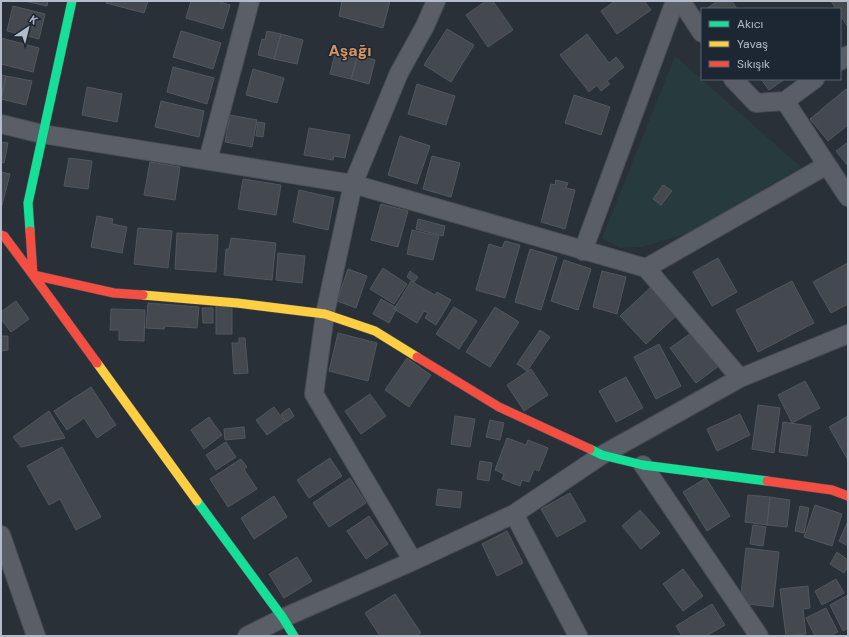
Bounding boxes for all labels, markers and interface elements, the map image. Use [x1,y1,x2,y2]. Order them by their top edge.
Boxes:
north arrow [8,8,48,48]
legend [701,8,841,80]
text: K [27,12,41,28]
text: Akıcı [737,16,763,32]
text: Yavaş [737,36,768,52]
district label: Aşağı [328,40,372,61]
text: Sıkışık [737,56,770,72]

